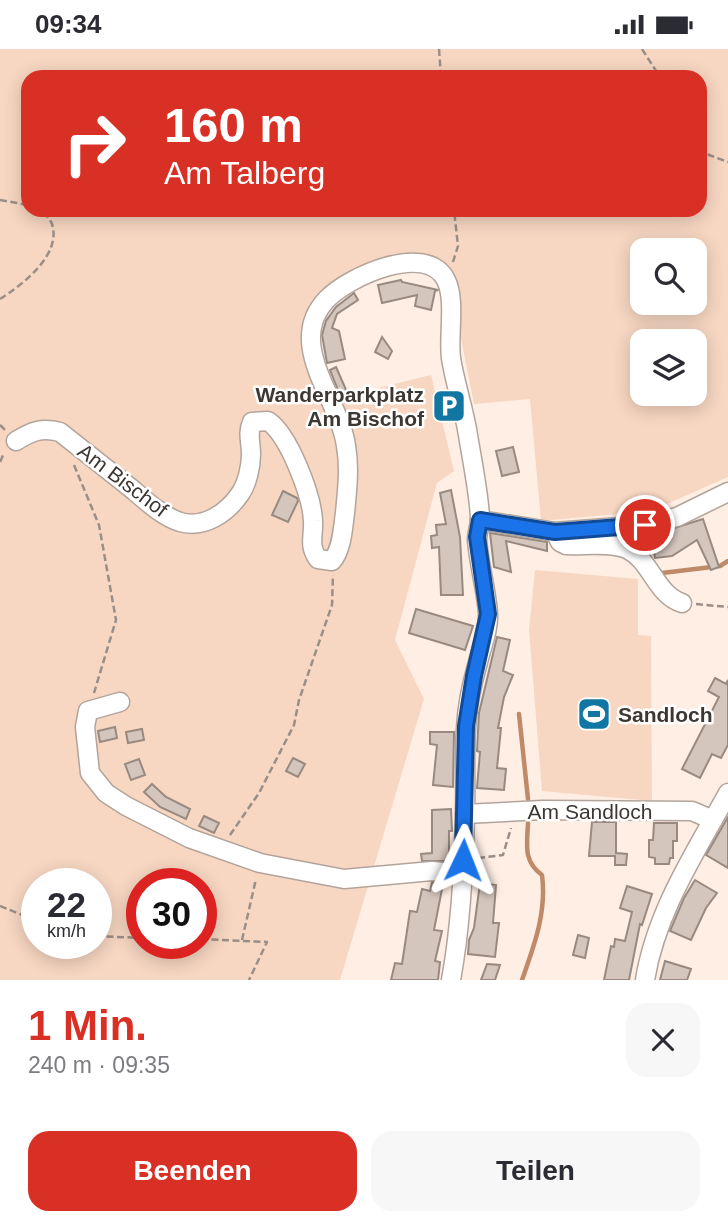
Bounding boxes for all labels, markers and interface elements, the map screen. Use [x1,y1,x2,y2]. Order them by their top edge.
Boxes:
text: 09:34 [35,9,102,39]
icon: right [49,98,140,189]
text: 160 m [164,98,303,152]
text: Am Talberg [164,155,325,191]
map controls [630,238,707,406]
button: search [630,238,707,315]
button: layers [630,329,707,406]
place label: Wanderparkplatz Am Bischof [256,383,425,430]
parking icon: Wanderparkplatz Am Bischof [430,387,468,425]
street label: Am Bischof [74,439,172,521]
pin [615,495,675,555]
icon: arrive [626,506,664,544]
sports icon: Sandloch [575,695,613,733]
place label: Sandloch [618,703,713,726]
street label: Am Sandloch [528,800,652,823]
position arrow [426,823,500,897]
speed limit sign: 30 [126,868,217,959]
text: 22 [47,885,86,924]
text: km/h [47,921,86,941]
text: 1 Min. [28,1002,147,1049]
button: close [626,1003,700,1077]
text: 240 m · 09:35 [28,1052,170,1078]
button: Beenden [28,1131,357,1211]
button: Teilen [371,1131,700,1211]

